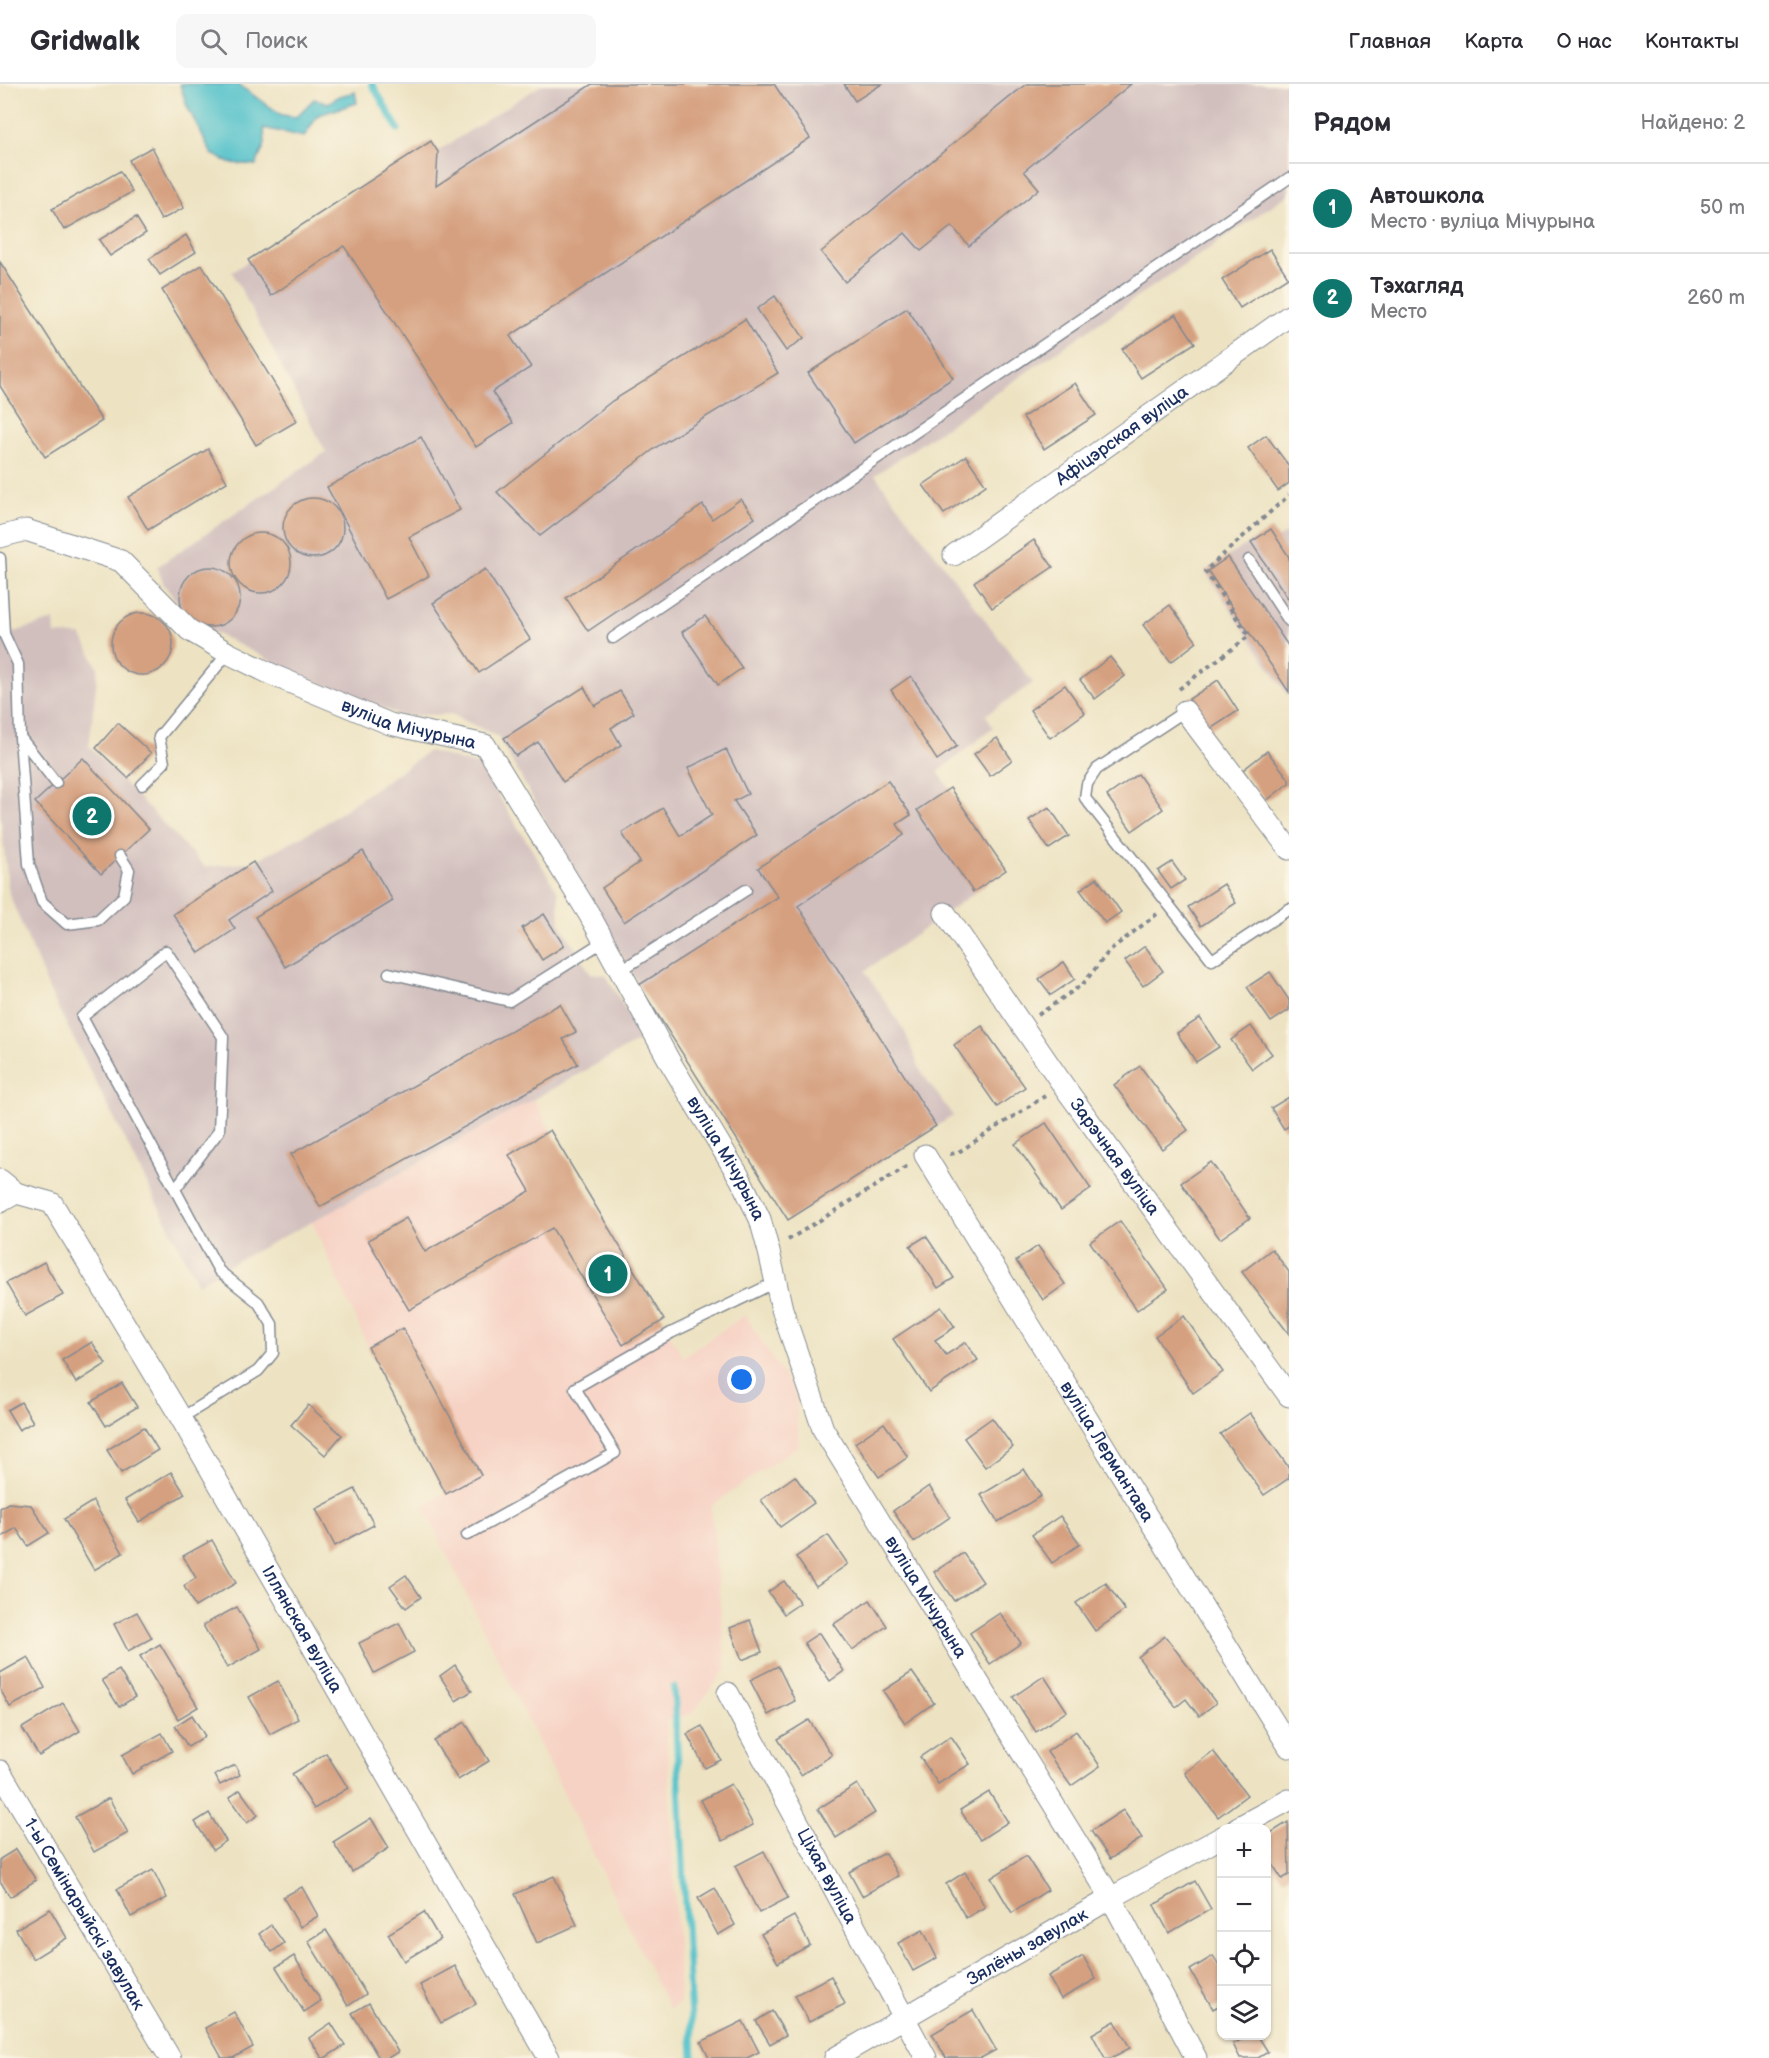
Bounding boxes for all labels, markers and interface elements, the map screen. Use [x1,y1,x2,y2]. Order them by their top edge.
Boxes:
search box [176,14,596,68]
text: Gridwalk [30,25,140,58]
icon: search [197,25,230,58]
text: Поиск [245,28,308,55]
text: Главная [1348,29,1431,54]
text: Карта [1464,29,1523,54]
text: О нас [1556,29,1612,54]
text: Контакты [1645,29,1739,54]
text: Рядом [1313,108,1391,139]
text: Найдено: 2 [1641,111,1745,135]
text: Автошкола [1370,183,1484,210]
text: 1 [1328,196,1337,220]
text: 50 m [1700,196,1745,220]
text: Место · вуліца Мічурына [1370,210,1595,234]
text: Тэхагляд [1370,273,1463,300]
text: 2 [1327,286,1338,310]
text: 260 m [1687,286,1745,310]
text: Место [1370,300,1427,324]
street label: Афіцэрская вуліца [1051,381,1192,490]
street label: вуліца Мічурына [338,694,478,753]
pin: 2 [72,794,112,838]
street label: вуліца Мічурына [683,1092,770,1224]
street label: Зарэчная вуліца [1066,1094,1165,1219]
pin: 1 [588,1252,628,1296]
your location [727,1365,756,1394]
street label: вуліца Лермантава [1056,1377,1159,1526]
street label: вуліца Мічурына [881,1532,972,1662]
street label: Іллянская вуліца [258,1562,347,1697]
street label: 1-ы Семінарыйскі завулак [20,1814,150,2014]
map controls [1217,1824,1271,2040]
button: + [1217,1824,1271,1878]
street label: Ціхая вуліца [793,1825,862,1927]
button: − [1217,1878,1271,1932]
street label: Зялёны завулак [963,1903,1092,1990]
button: locate [1217,1932,1271,1986]
button: layers [1217,1986,1271,2040]

